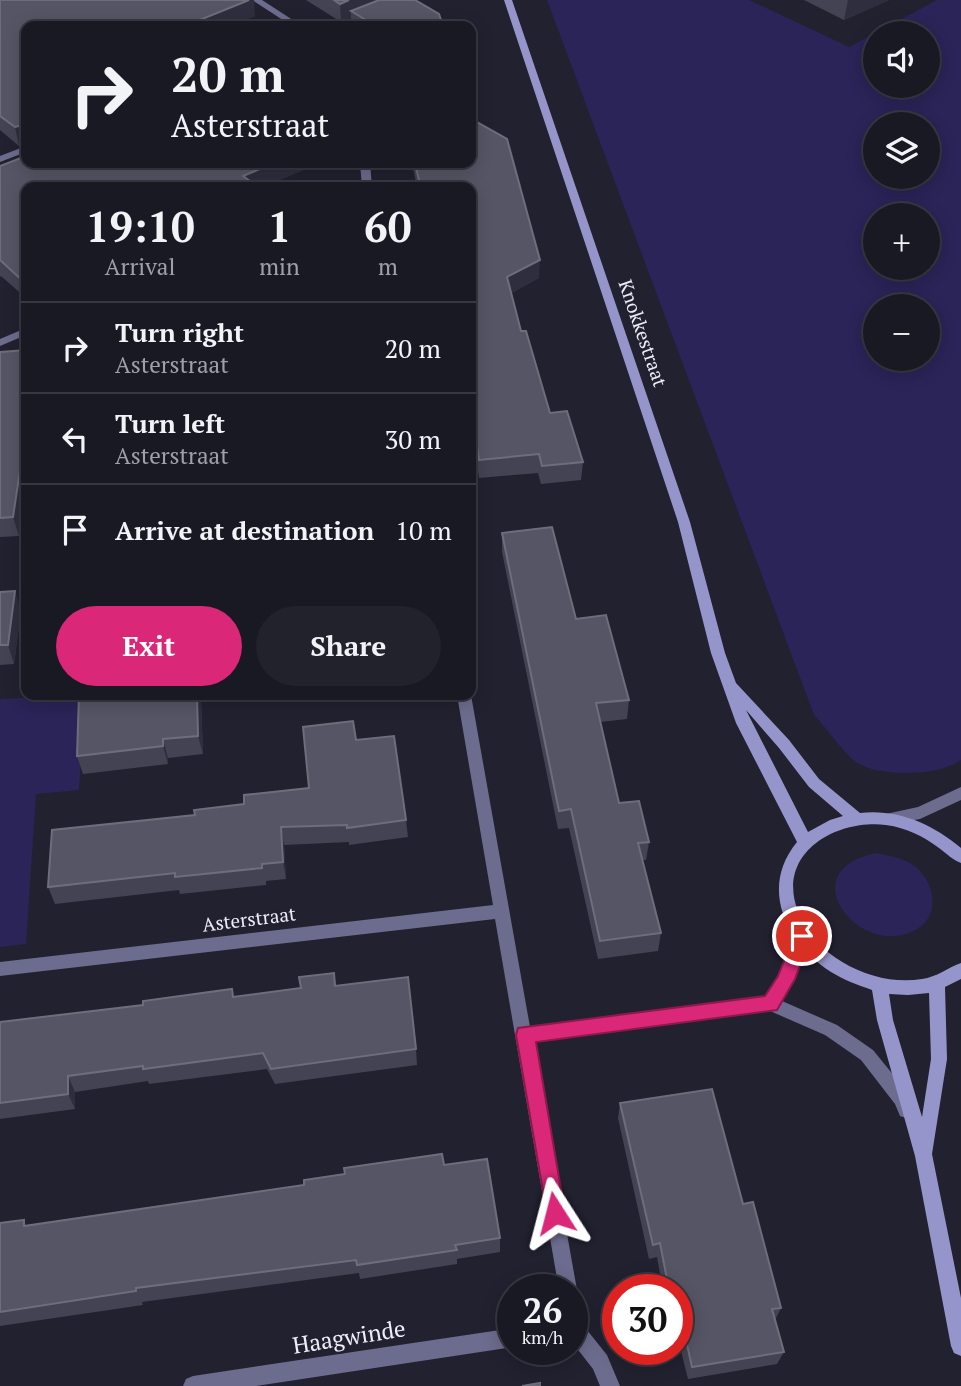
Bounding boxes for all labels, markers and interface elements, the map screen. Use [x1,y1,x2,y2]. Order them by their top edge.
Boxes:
map controls [863,21,940,371]
button: sound [863,21,940,98]
text: 20 m [171,41,285,106]
icon: right [56,49,147,140]
text: Asterstraat [171,104,329,146]
button: layers [863,112,940,189]
text: 19:10 [85,198,195,254]
text: 1 [268,198,291,254]
text: 60 [364,198,412,254]
button: + [863,203,940,280]
text: Arrival [105,251,175,282]
text: min [259,251,300,282]
text: m [378,251,398,282]
street label: Knokkestraat [613,276,673,390]
button: − [863,294,940,371]
text: Turn right [115,315,244,349]
icon: right [56,329,94,367]
text: 20 m [385,331,441,365]
text: Asterstraat [115,349,229,380]
text: Turn left [115,406,225,440]
icon: left [56,420,94,458]
text: 30 m [385,422,441,456]
text: Asterstraat [115,440,229,471]
icon: arrive [56,511,94,549]
text: Arrive at destination [115,513,374,547]
text: 10 m [395,513,452,547]
button: Exit [56,606,242,686]
button: Share [256,606,441,686]
street label: Asterstraat [201,900,297,937]
pin [772,906,832,966]
icon: arrive [783,917,821,955]
position arrow [518,1176,592,1250]
speed limit sign: 30 [602,1274,693,1365]
text: 26 [523,1287,562,1333]
street label: Haagwinde [290,1312,408,1361]
text: km/h [522,1325,563,1349]

